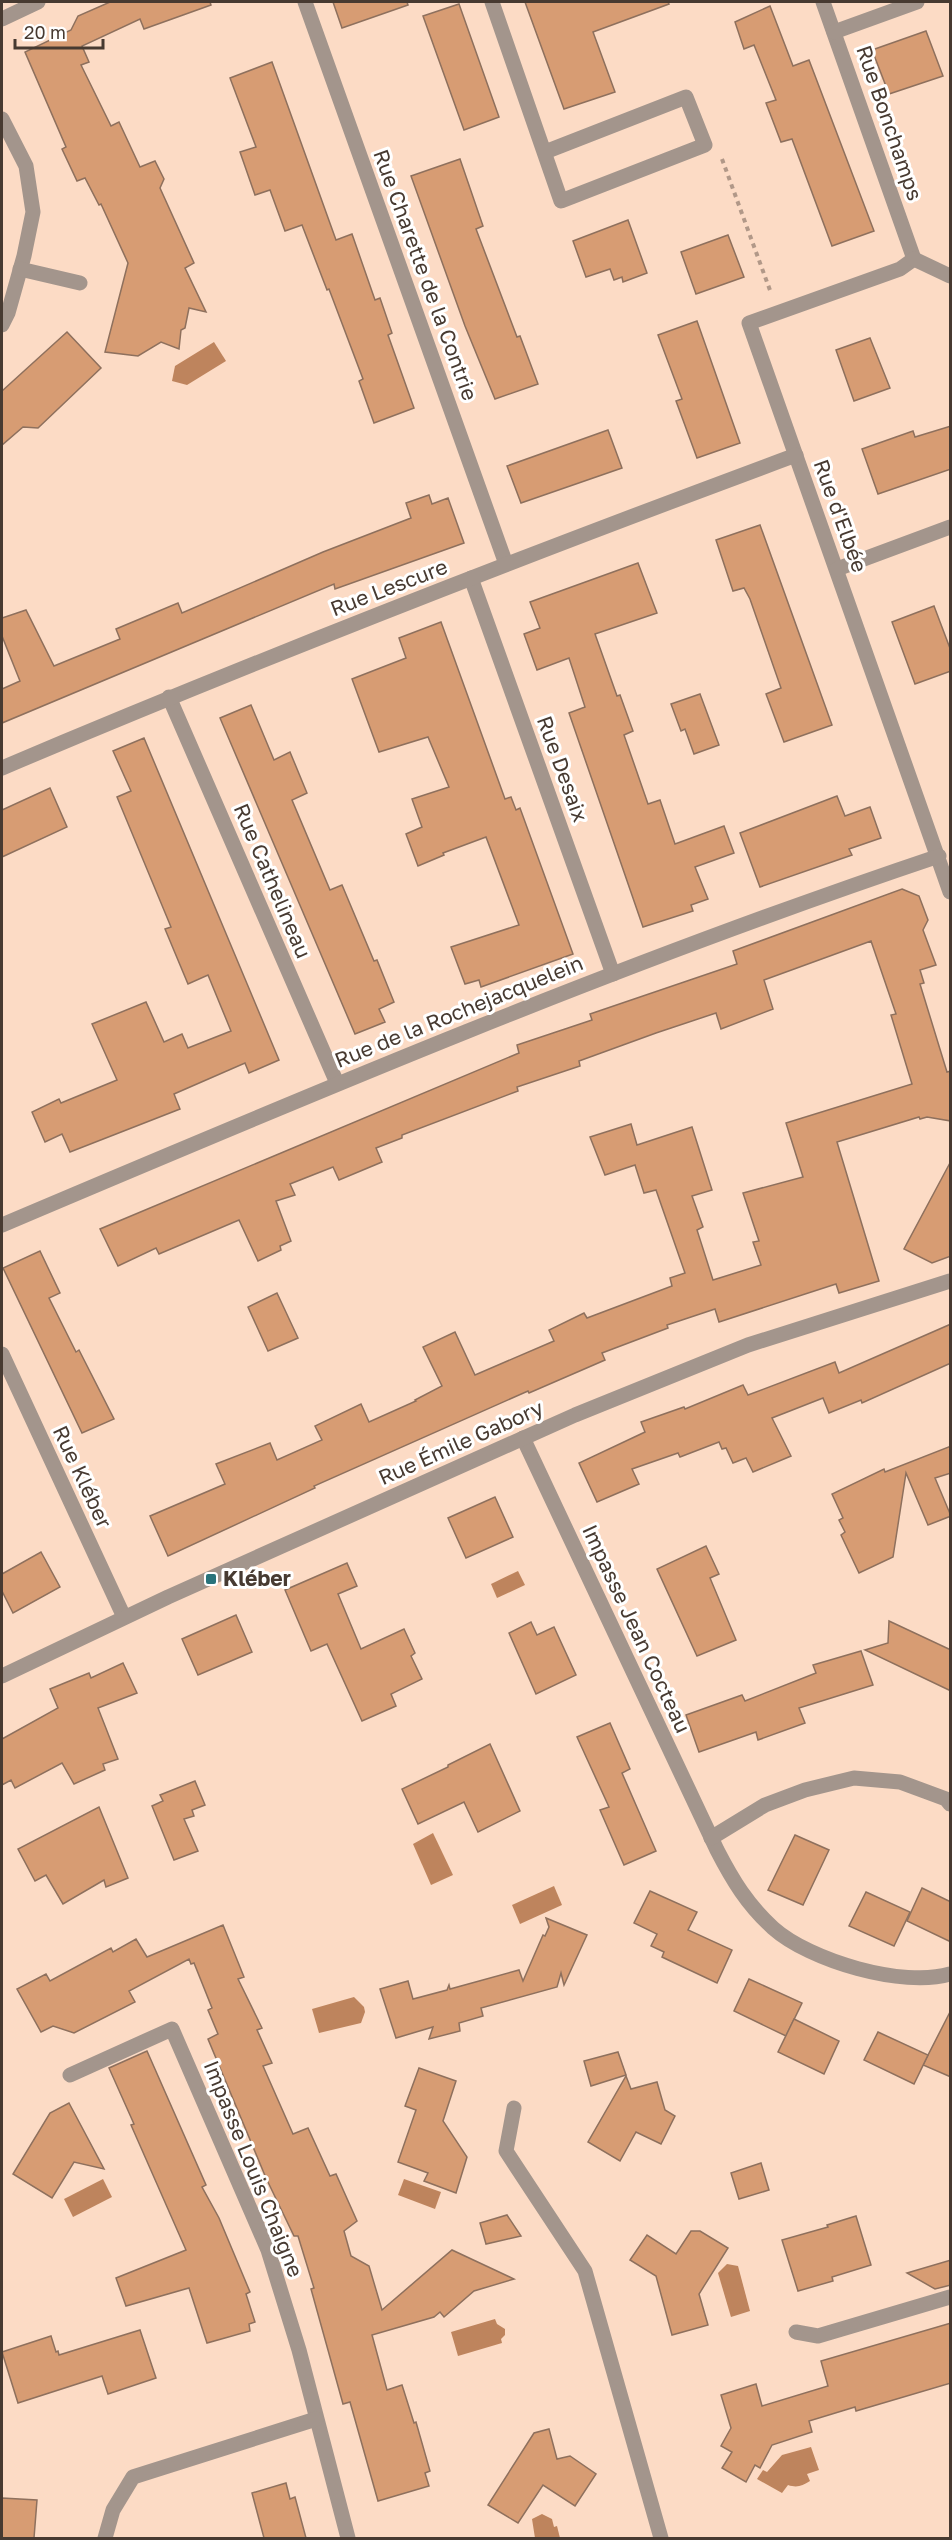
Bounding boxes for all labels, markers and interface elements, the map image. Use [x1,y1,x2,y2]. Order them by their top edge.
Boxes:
scale bar [15,12,104,50]
text: 20 m [24,21,66,43]
street label: Rue Bonchamps [851,42,929,204]
street label: Rue Charette de la Contrie [368,146,484,404]
street label: Rue d'Elbée [808,456,873,576]
street label: Rue Lescure [326,553,451,621]
street label: Rue Desaix [532,712,594,826]
street label: Rue Cathelineau [229,799,317,962]
street label: Rue de la Rochejacquelein [331,949,587,1073]
street label: Rue Émile Gabory [374,1394,547,1490]
street label: Rue Kléber [48,1421,118,1532]
street label: Impasse Jean Cocteau [577,1520,697,1737]
place label: Kléber [223,1565,291,1591]
marker: Kléber [204,1572,218,1586]
street label: Impasse Louis Chaigne [199,2056,309,2281]

